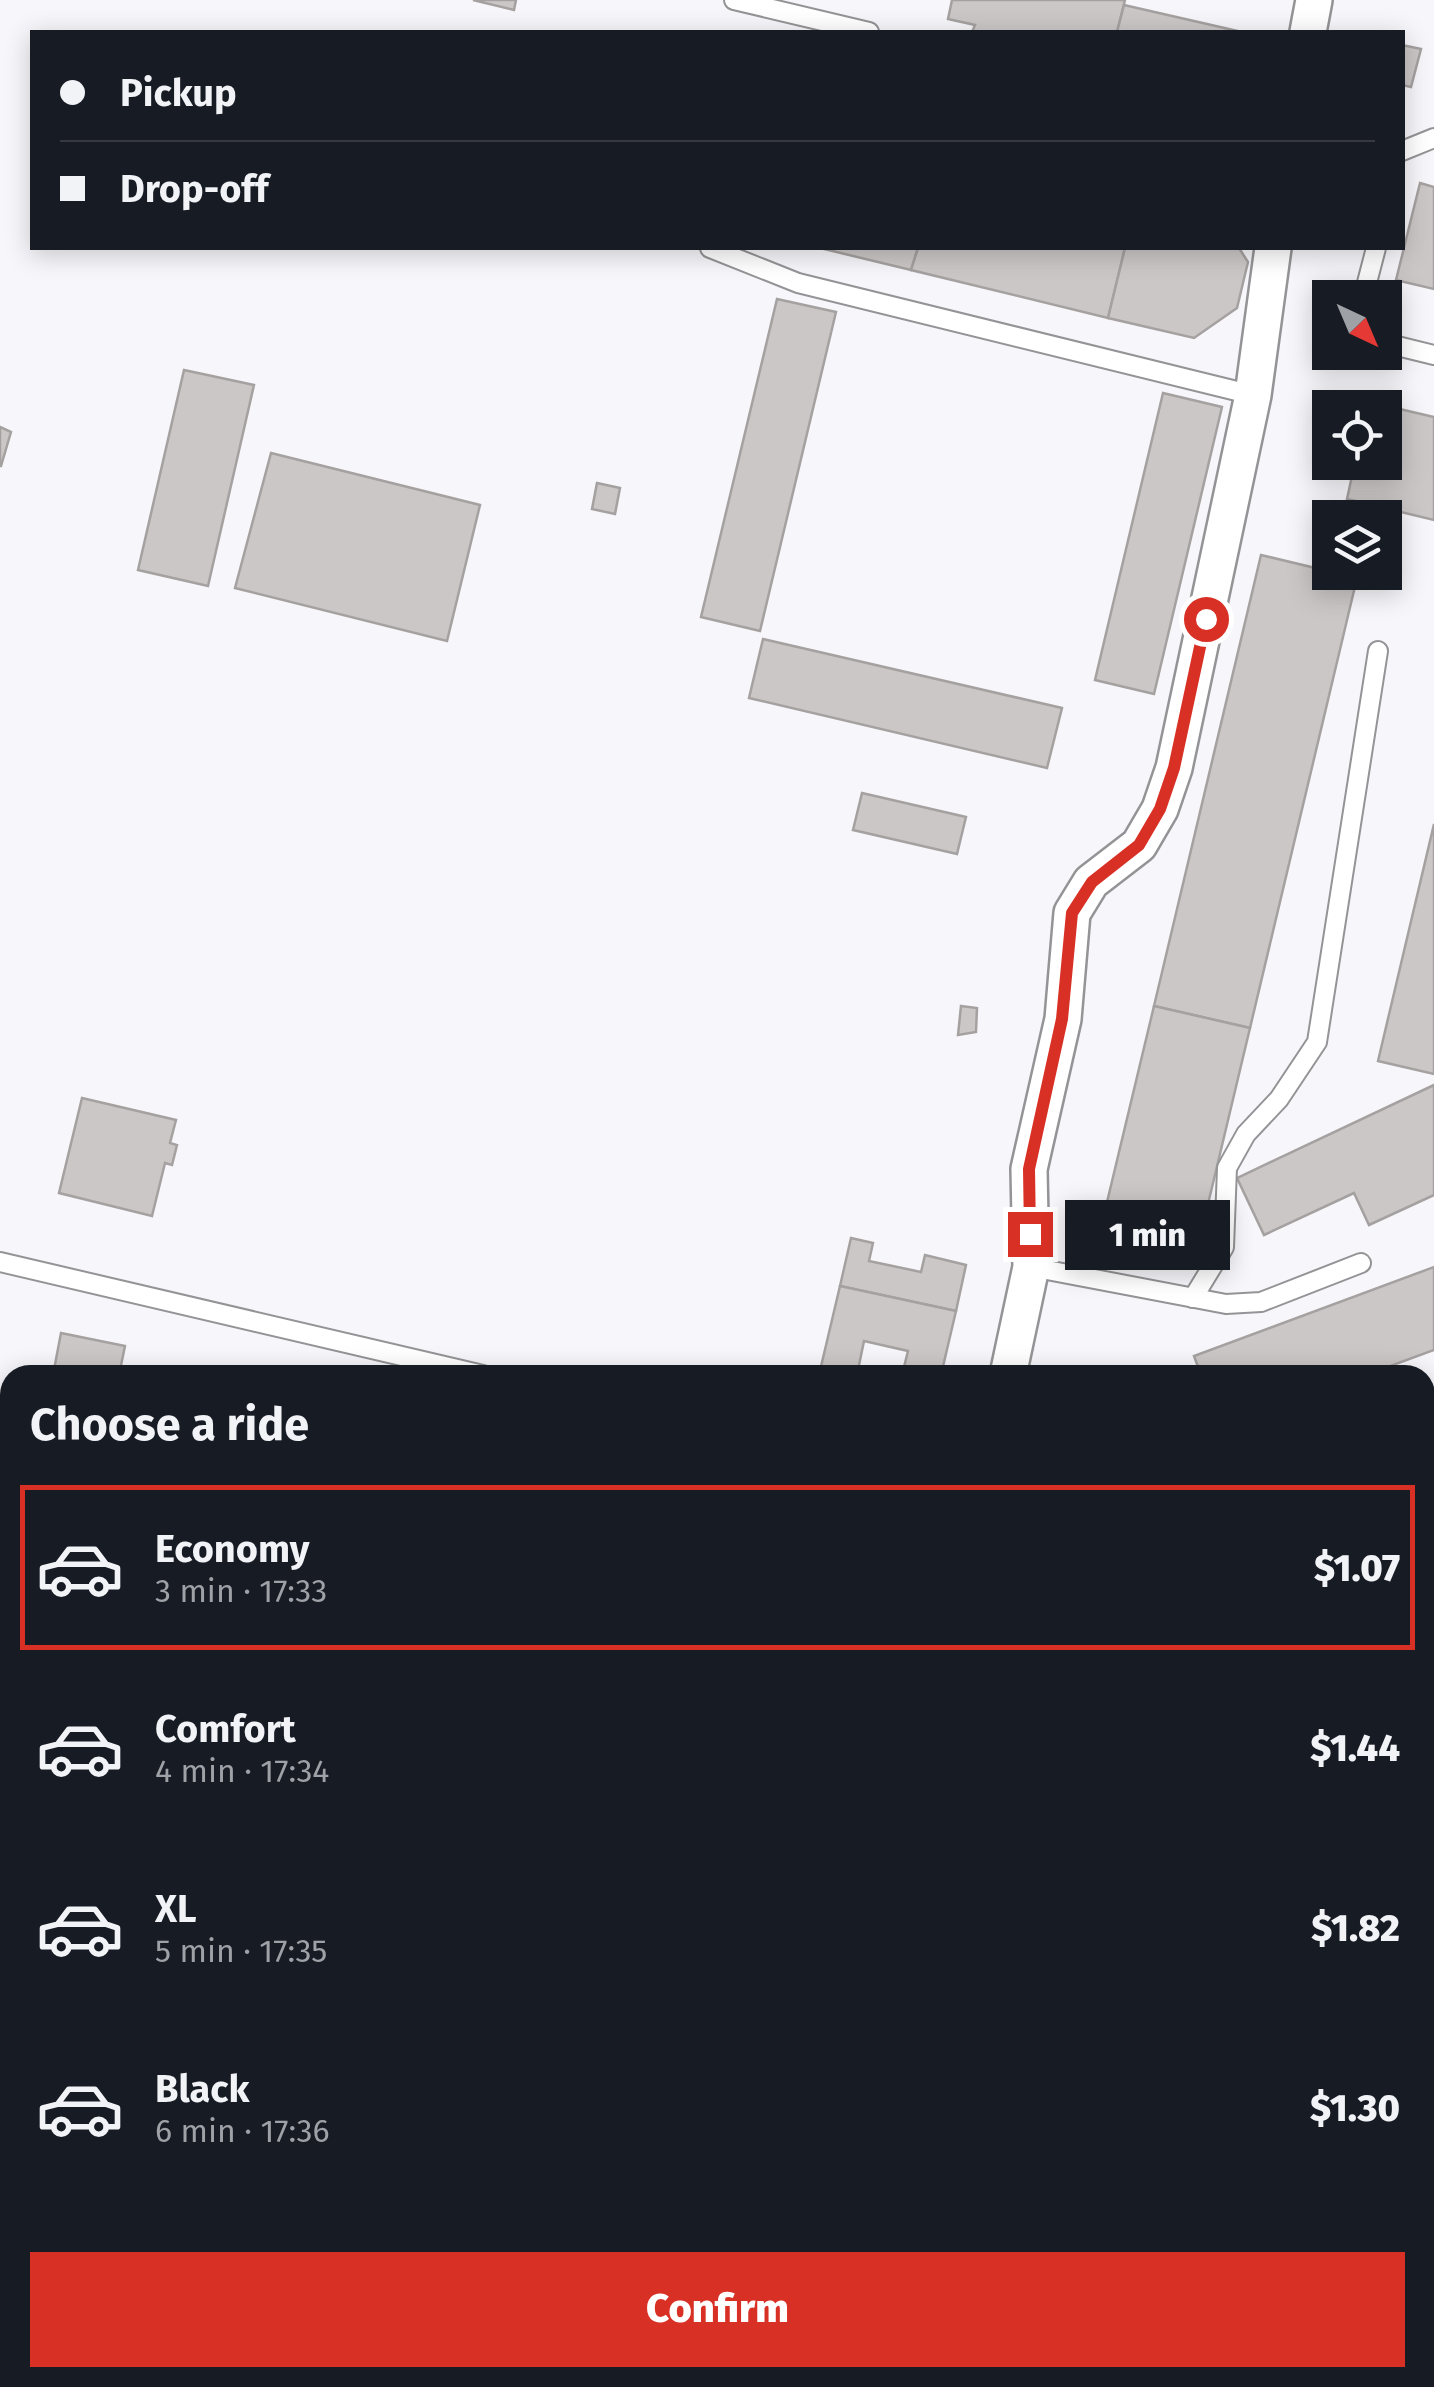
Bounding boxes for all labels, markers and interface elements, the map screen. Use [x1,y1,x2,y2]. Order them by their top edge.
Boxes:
text: Pickup [120,70,237,116]
text: Drop-off [120,166,268,212]
north arrow [1312,280,1402,370]
map controls [1312,280,1402,590]
button: locate [1312,390,1402,480]
button: layers [1312,500,1402,590]
route start [1184,597,1229,642]
callout: 1 min [1065,1199,1230,1269]
route end [1008,1212,1053,1257]
text: 1 min [1109,1216,1186,1254]
text: Choose a ride [30,1398,309,1452]
icon: car [35,1523,125,1613]
text: Economy [155,1526,310,1572]
text: $1.07 [1314,1545,1400,1591]
text: 3 min · 17:33 [155,1572,327,1610]
icon: car [35,1703,125,1793]
text: Comfort [155,1706,296,1752]
text: $1.44 [1310,1725,1400,1771]
text: 4 min · 17:34 [155,1752,329,1790]
icon: car [35,1883,125,1973]
text: XL [155,1886,197,1932]
text: $1.82 [1311,1905,1400,1951]
text: 5 min · 17:35 [155,1932,327,1970]
icon: car [35,2063,125,2153]
text: Black [155,2066,250,2112]
text: $1.30 [1310,2085,1400,2131]
text: 6 min · 17:36 [155,2112,329,2150]
button: Confirm [30,2252,1405,2367]

